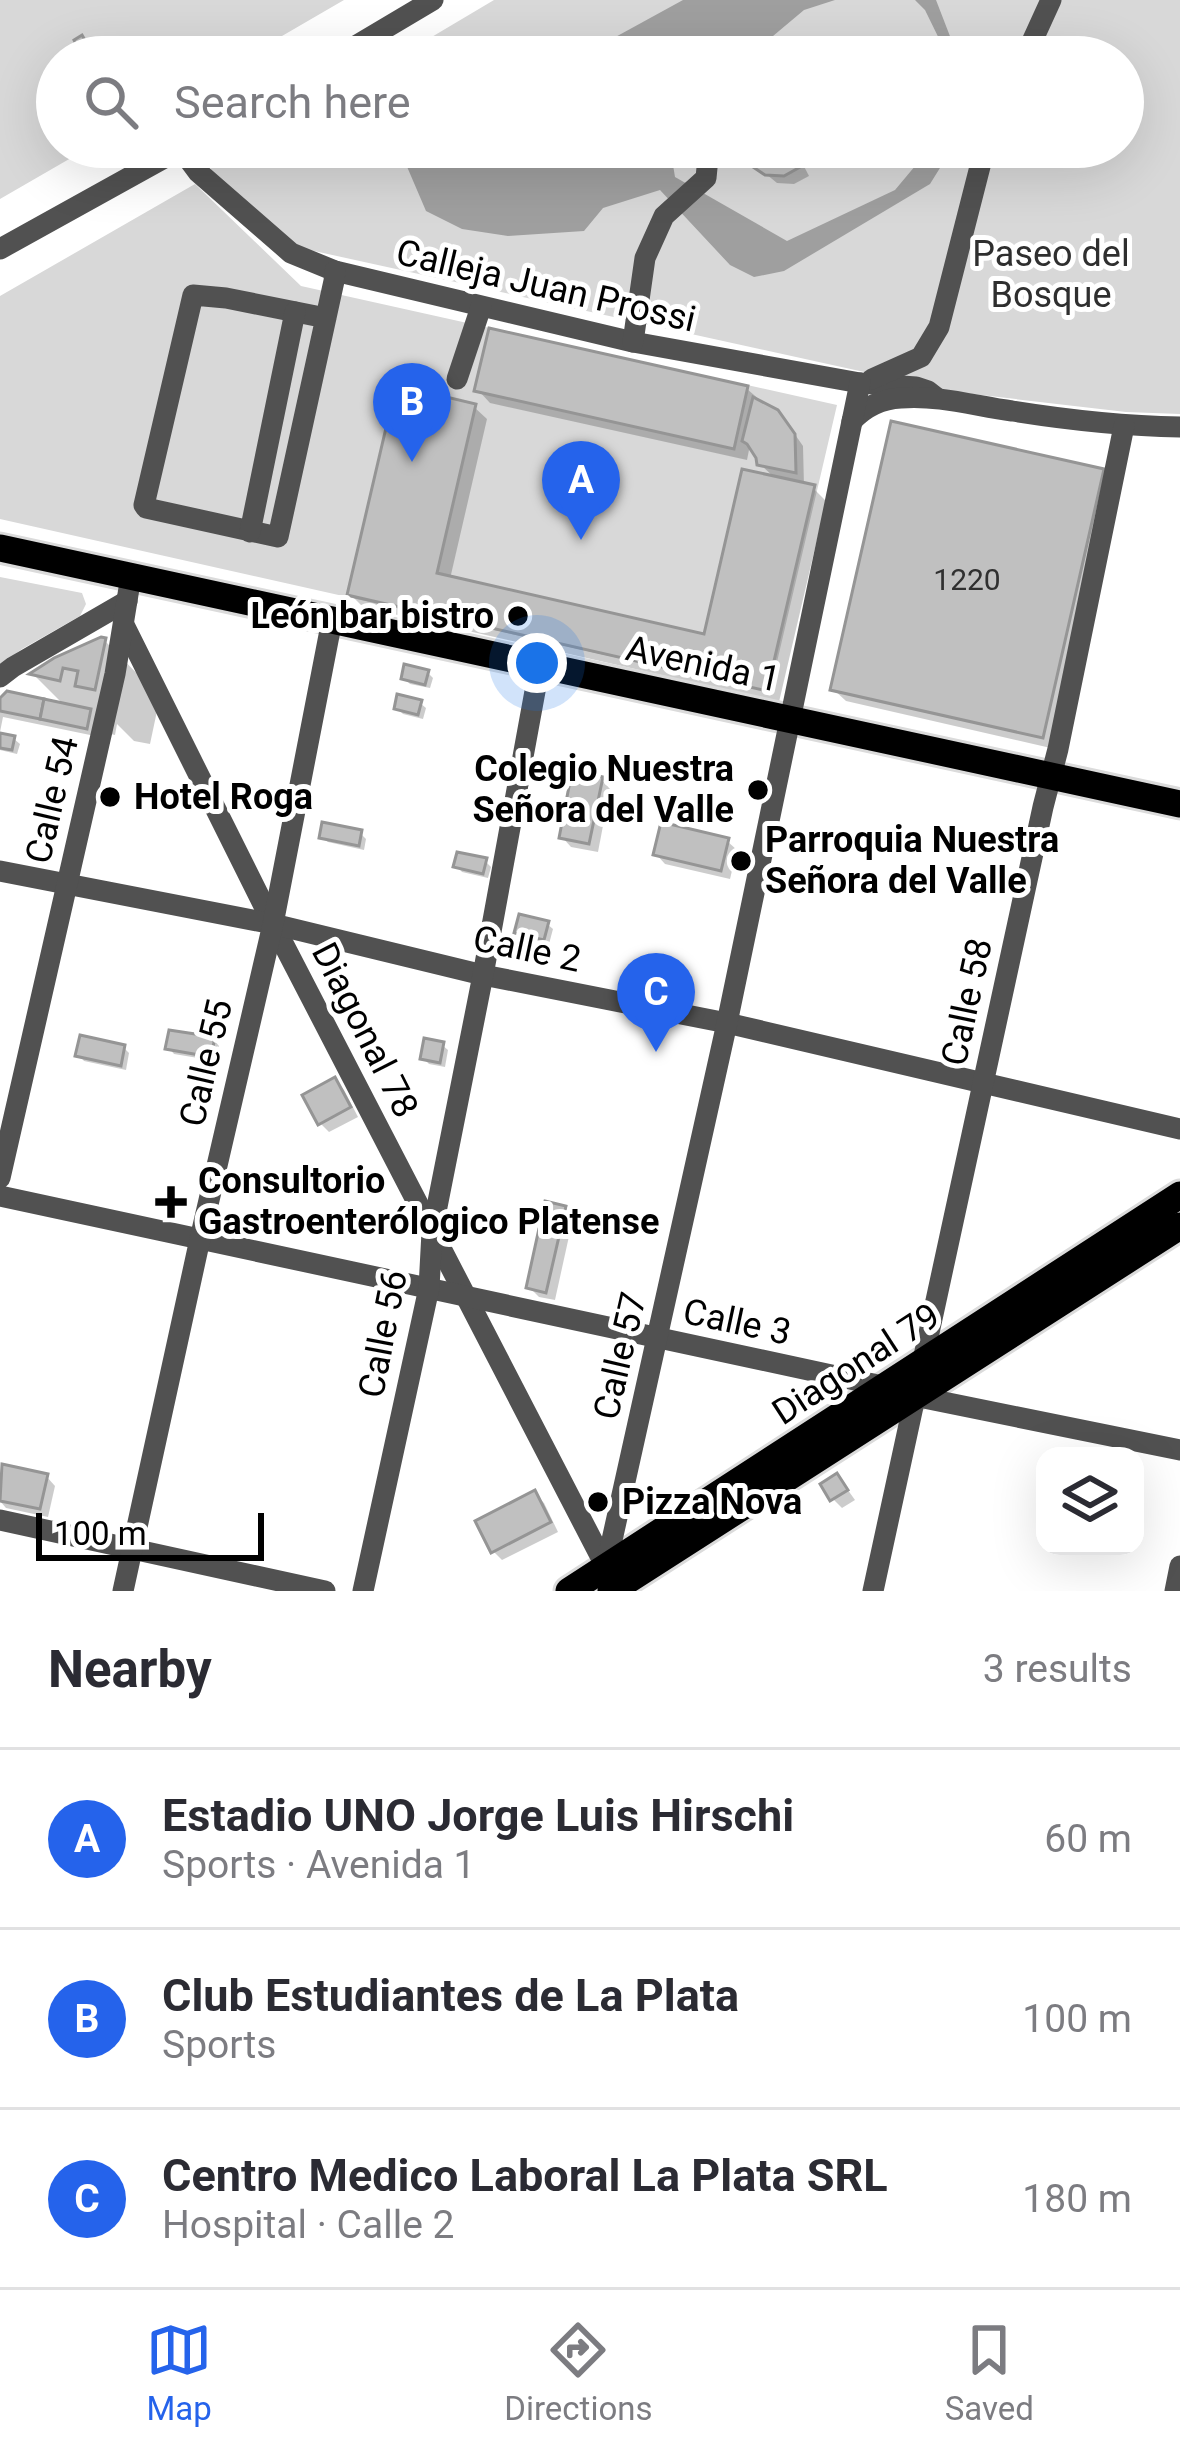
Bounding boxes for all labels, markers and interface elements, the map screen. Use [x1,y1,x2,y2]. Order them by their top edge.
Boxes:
search box [36,36,1144,168]
icon: search [78,69,144,135]
text: Search here [174,76,411,129]
street label: Calleja Juan Prossi [392,231,700,341]
park label: Paseo del Bosque [972,233,1130,316]
pin: B [373,363,451,462]
pin: A [542,441,620,540]
house number: 1220 [933,562,1001,597]
place label: León bar bistro [251,595,494,637]
marker: León bar bistro [505,603,531,629]
street label: Avenida 1 [622,627,784,701]
your location [507,633,567,693]
street label: Calle 54 [17,732,87,868]
place label: Colegio Nuestra Señora del Valle [472,748,734,831]
place label: Hotel Roga [134,776,313,818]
marker: Colegio Nuestra Señora del Valle [745,777,771,803]
marker: Hotel Roga [97,784,123,810]
place label: Parroquia Nuestra Señora del Valle [765,819,1059,902]
marker: Parroquia Nuestra Señora del Valle [728,848,754,874]
street label: Calle 2 [469,917,585,981]
street label: Calle 58 [933,935,1001,1069]
street label: Diagonal 78 [303,936,427,1124]
pin: C [617,953,695,1052]
street label: Calle 55 [171,995,241,1131]
place label: Consultorio Gastroenterólogico Platense [198,1160,659,1243]
marker: Consultorio Gastroenterólogico Platense [155,1186,187,1218]
street label: Calle 56 [350,1267,416,1401]
street label: Calle 57 [585,1288,655,1424]
street label: Calle 3 [679,1290,795,1354]
street label: Diagonal 79 [765,1295,947,1433]
map controls [1036,1447,1144,1555]
button: layers [1036,1447,1144,1555]
place label: Pizza Nova [622,1481,802,1523]
marker: Pizza Nova [585,1489,611,1515]
scale bar [36,1507,264,1560]
text: 100 m [54,1514,147,1553]
text: Nearby [48,1640,212,1699]
text: 3 results [983,1646,1132,1692]
text: Estadio UNO Jorge Luis Hirschi [162,1789,794,1842]
text: A [74,1816,100,1862]
text: 60 m [1044,1816,1132,1862]
text: Sports · Avenida 1 [162,1842,476,1888]
text: Club Estudiantes de La Plata [162,1969,739,2022]
text: B [75,1996,99,2042]
text: 100 m [1022,1996,1132,2042]
text: Sports [162,2022,276,2068]
text: Centro Medico Laboral La Plata SRL [162,2149,888,2202]
text: C [74,2176,100,2222]
text: 180 m [1022,2176,1132,2222]
text: Hospital · Calle 2 [162,2202,454,2248]
tab: Map [146,2317,212,2428]
tab: Directions [504,2317,653,2428]
tab: Saved [945,2317,1034,2428]

